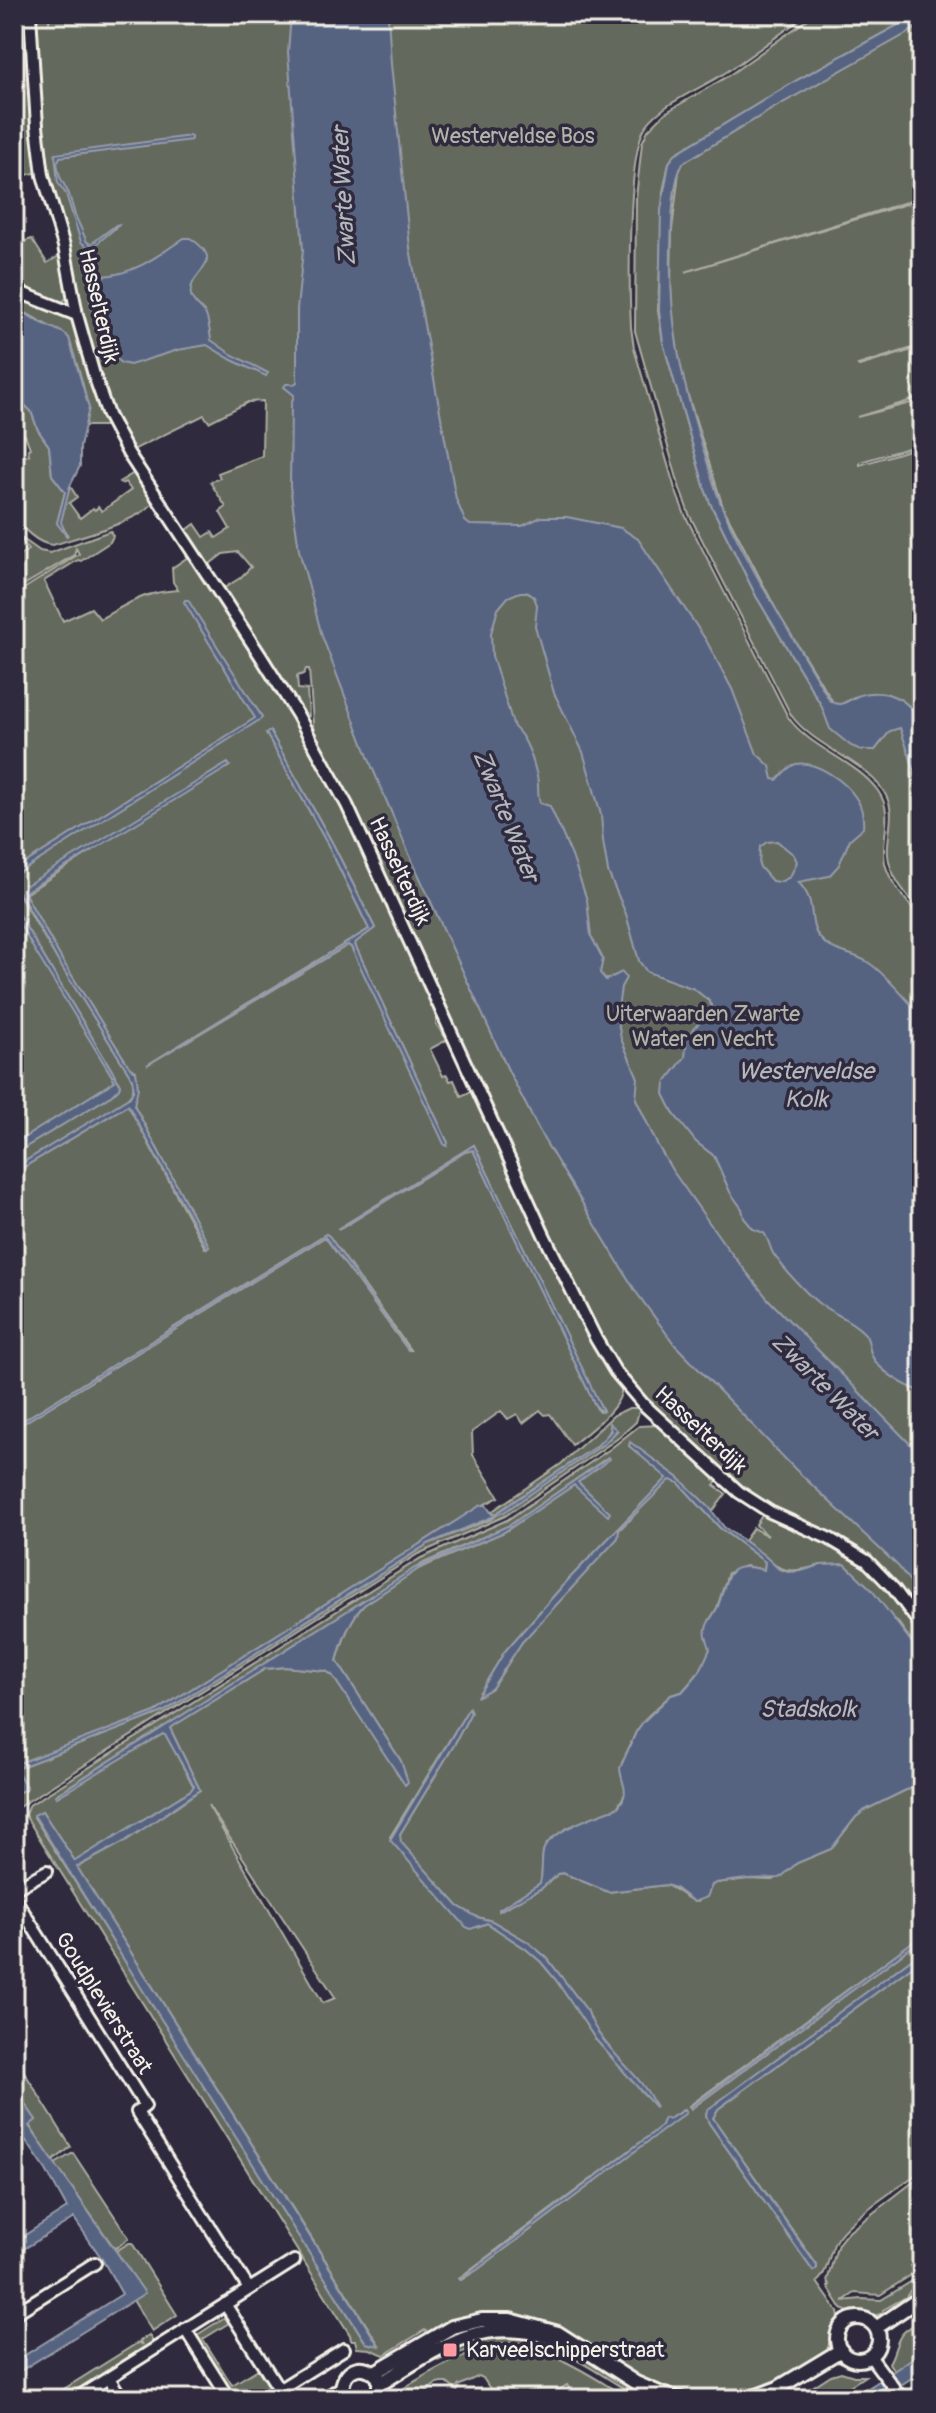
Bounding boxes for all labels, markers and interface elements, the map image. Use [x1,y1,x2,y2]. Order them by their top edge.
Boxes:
water label: Zwarte Water [326,122,362,266]
park label: Westerveldse Bos [431,122,595,150]
street label: Hasselterdijk [72,246,126,366]
water label: Zwarte Water [466,746,547,889]
street label: Hasselterdijk [363,812,437,930]
park label: Uiterwaarden Zwarte Water en Vecht [606,1000,800,1053]
water label: Westerveldse Kolk [738,1057,876,1114]
water label: Zwarte Water [765,1327,887,1449]
street label: Hasselterdijk [649,1380,753,1480]
water label: Stadskolk [760,1695,858,1724]
street label: Goudplevierstraat [49,1927,159,2079]
place label: Karveelschipperstraat [466,2336,664,2364]
marker: Karveelschipperstraat [441,2341,459,2359]

